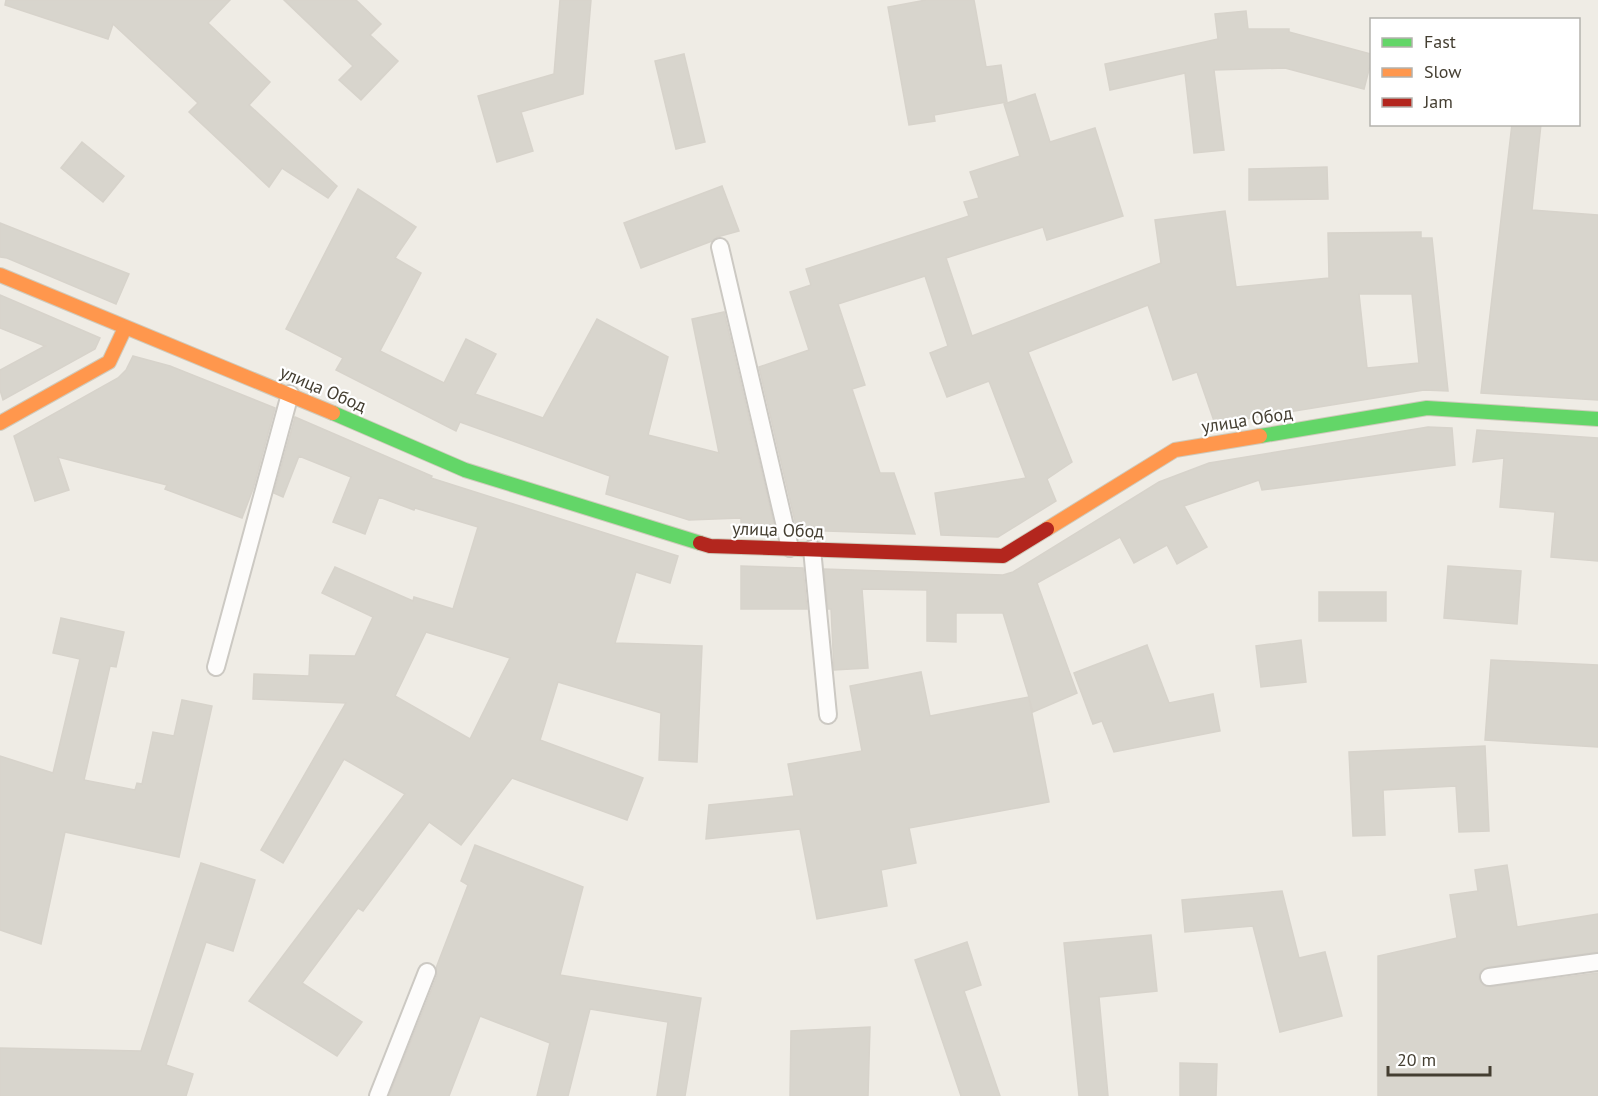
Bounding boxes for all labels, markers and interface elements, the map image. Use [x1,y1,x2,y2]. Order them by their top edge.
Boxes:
legend [1370,18,1580,126]
text: Fast [1424,30,1456,53]
text: Slow [1424,60,1462,83]
text: Jam [1423,90,1453,113]
street label: улица Обод [276,360,370,417]
street label: улица Обод [1200,401,1294,438]
street label: улица Обод [732,516,825,543]
scale bar [1388,1039,1490,1077]
text: 20 m [1397,1048,1436,1071]

